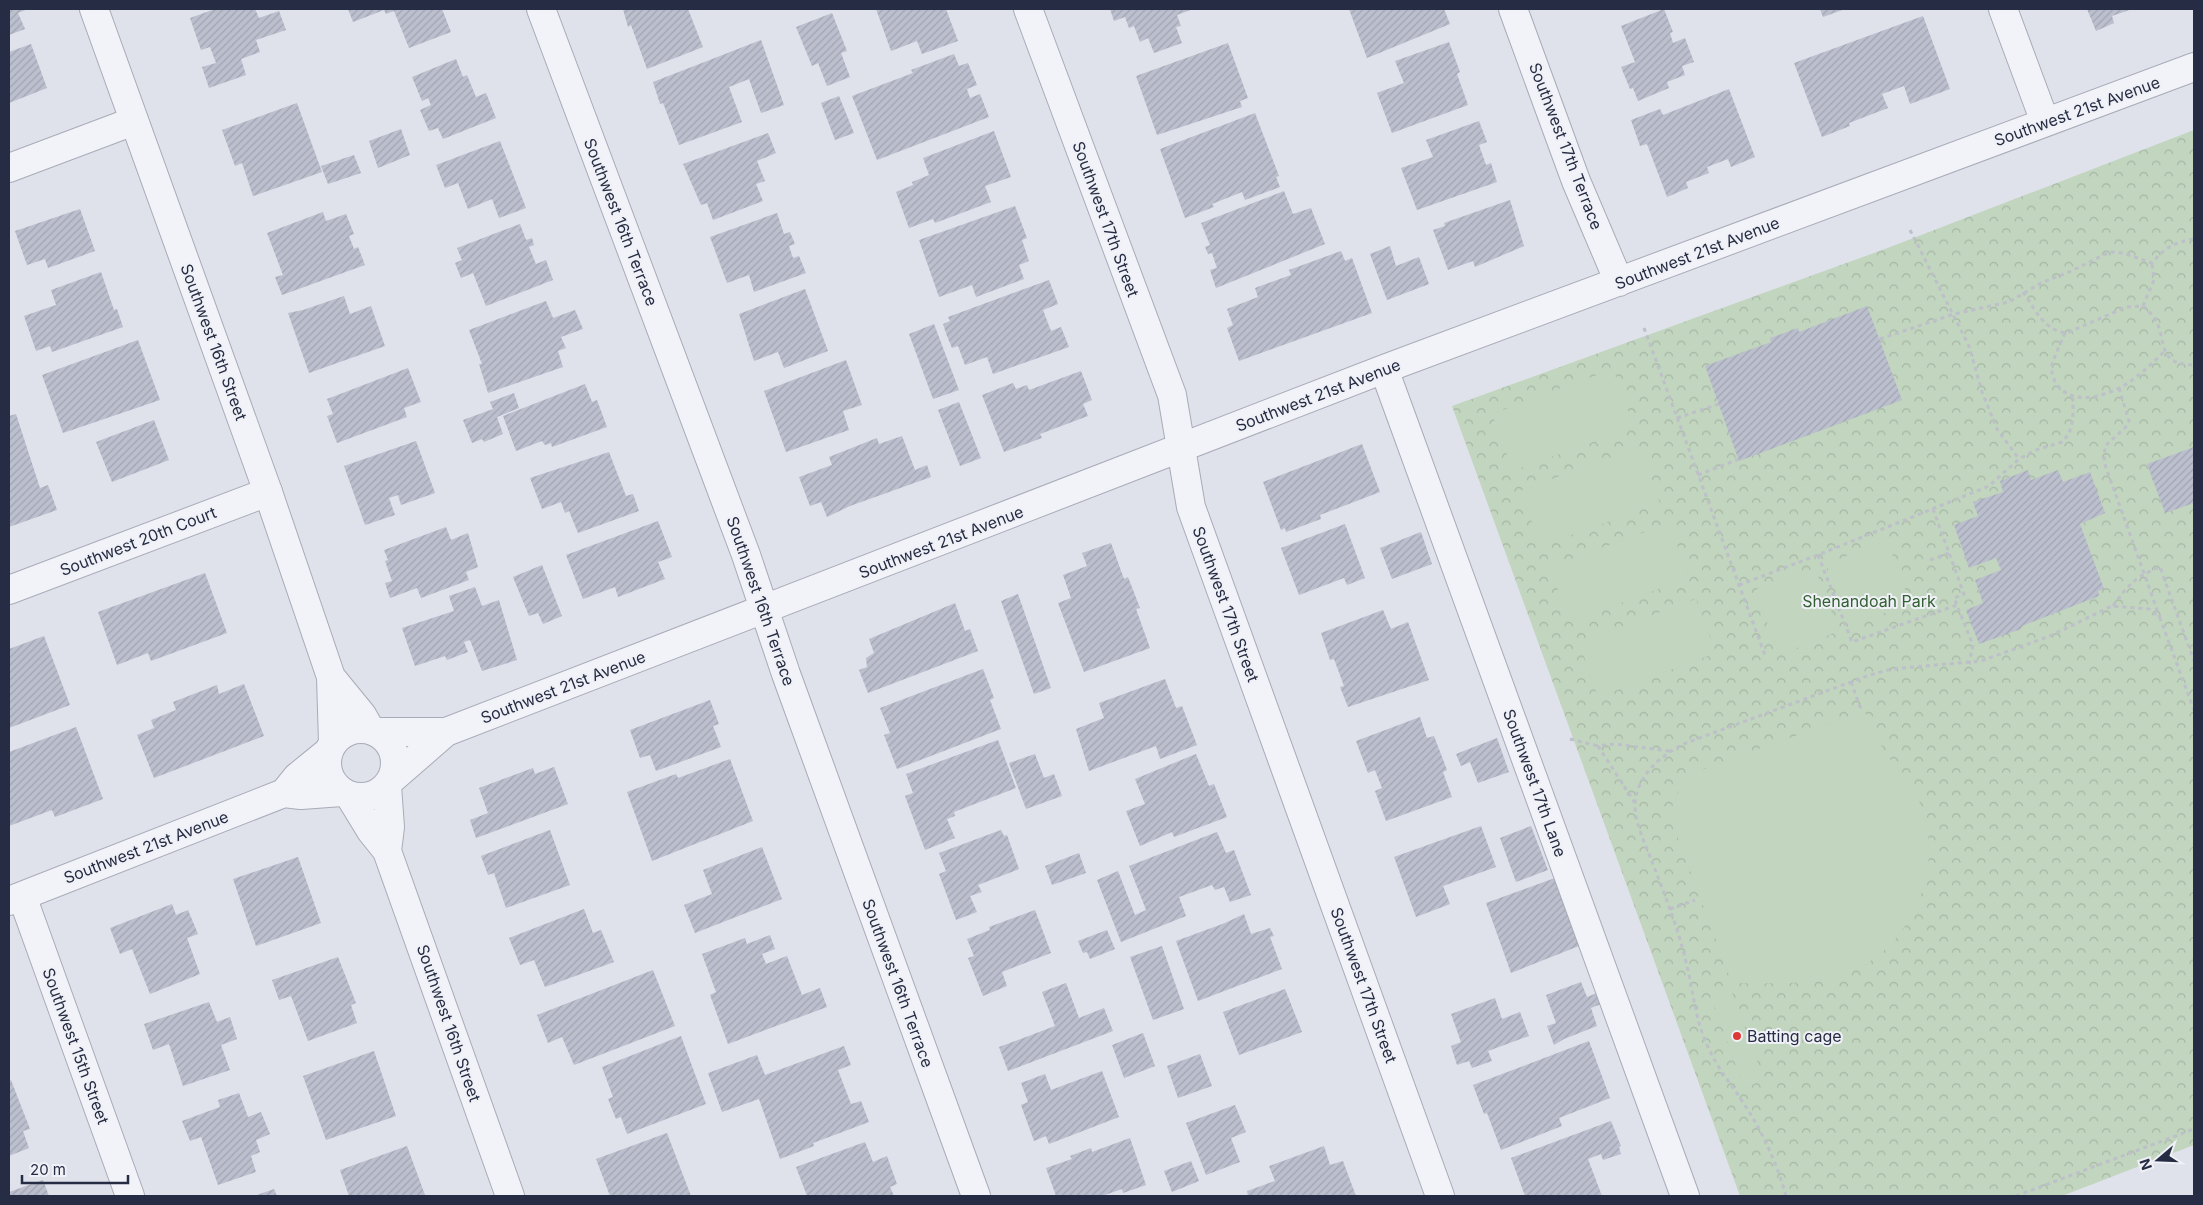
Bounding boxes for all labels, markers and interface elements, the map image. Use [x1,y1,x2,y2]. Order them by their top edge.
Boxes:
street label: Southwest 17th Terrace [1525,60,1607,232]
street label: Southwest 21st Avenue [1991,72,2163,150]
street label: Southwest 16th Terrace [580,135,662,309]
street label: Southwest 17th Street [1069,138,1143,300]
street label: Southwest 21st Avenue [1612,212,1782,294]
street label: Southwest 16th Street [176,261,252,423]
street label: Southwest 21st Avenue [1233,354,1403,436]
street label: Southwest 21st Avenue [856,501,1026,583]
street label: Southwest 20th Court [57,502,219,580]
street label: Southwest 16th Terrace [723,514,799,688]
street label: Southwest 17th Street [1189,523,1263,685]
park label: Shenandoah Park [1802,591,1936,611]
street label: Southwest 21st Avenue [478,646,648,728]
street label: Southwest 17th Lane [1499,706,1571,860]
street label: Southwest 21st Avenue [61,806,231,888]
street label: Southwest 16th Terrace [858,896,938,1070]
street label: Southwest 17th Street [1327,904,1401,1066]
street label: Southwest 16th Street [413,942,485,1104]
street label: Southwest 15th Street [38,965,114,1127]
place label: Batting cage [1747,1026,1842,1046]
marker: Batting cage [1731,1030,1743,1042]
north arrow [2133,1135,2183,1185]
scale bar [22,1152,129,1184]
text: N [2135,1157,2155,1172]
text: 20 m [30,1160,66,1179]

